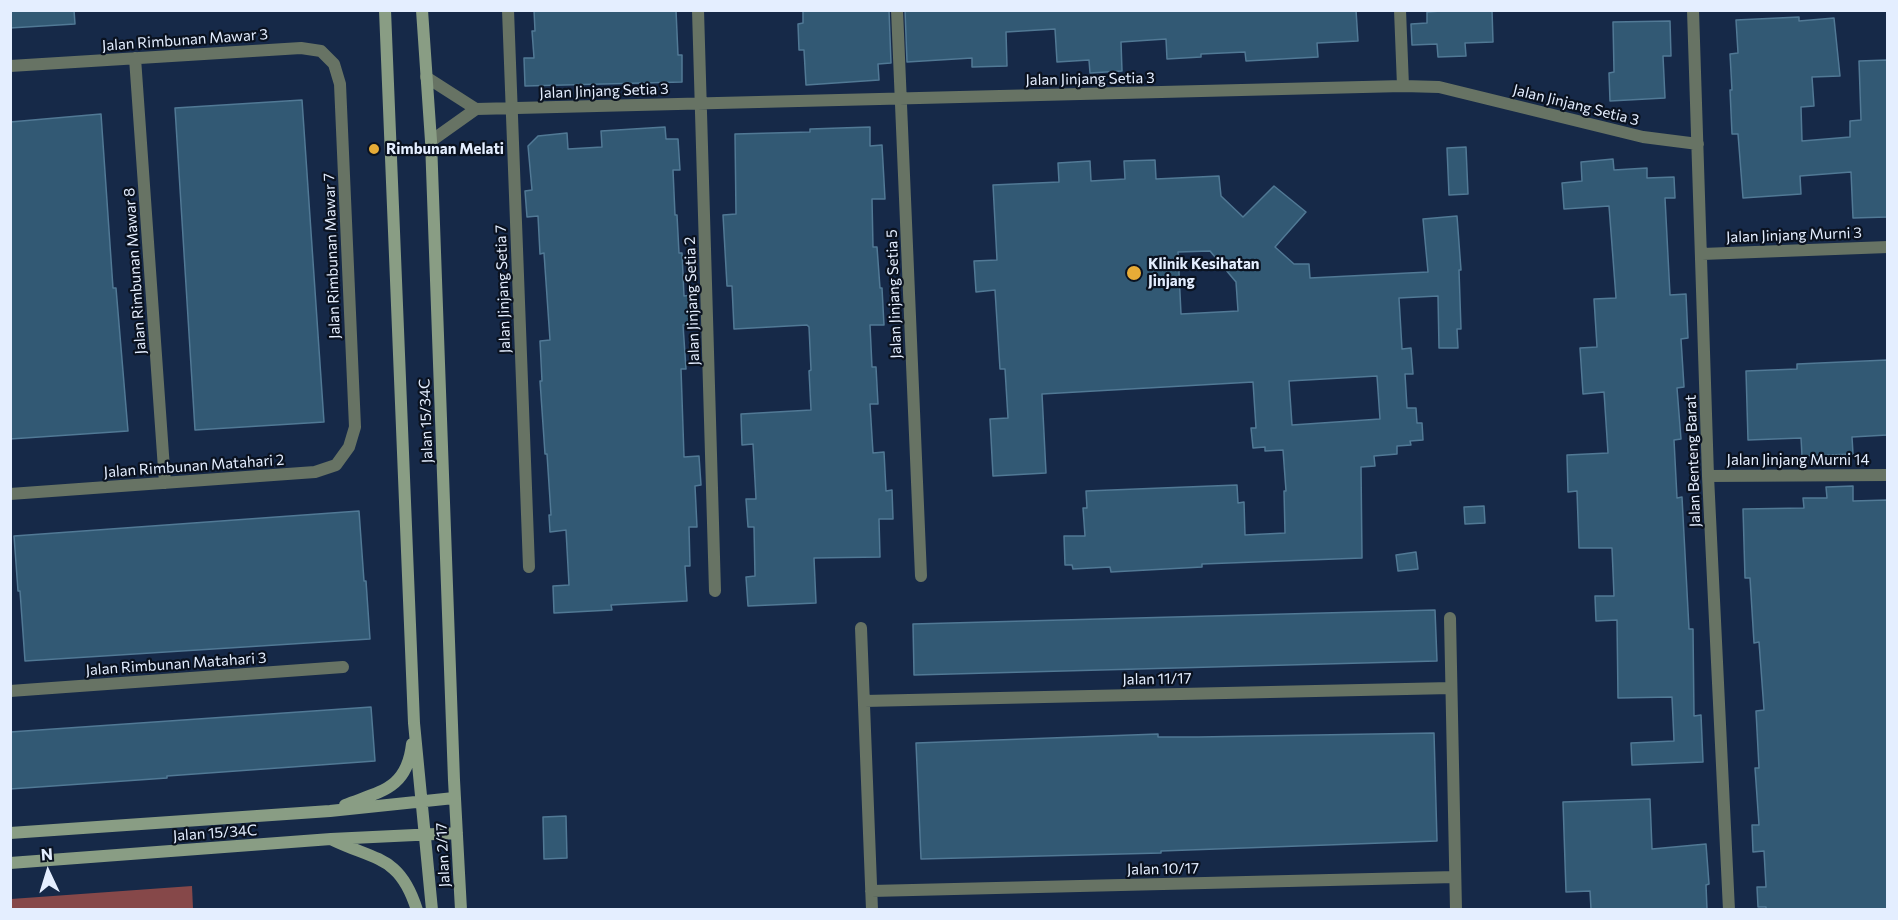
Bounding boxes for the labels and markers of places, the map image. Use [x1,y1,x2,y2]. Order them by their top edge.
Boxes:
place label: Rimbunan Melati [386,140,504,158]
marker: Rimbunan Melati [367,142,381,156]
place label: Klinik Kesihatan Jinjang [1148,255,1259,290]
marker: Klinik Kesihatan Jinjang [1125,264,1143,282]

